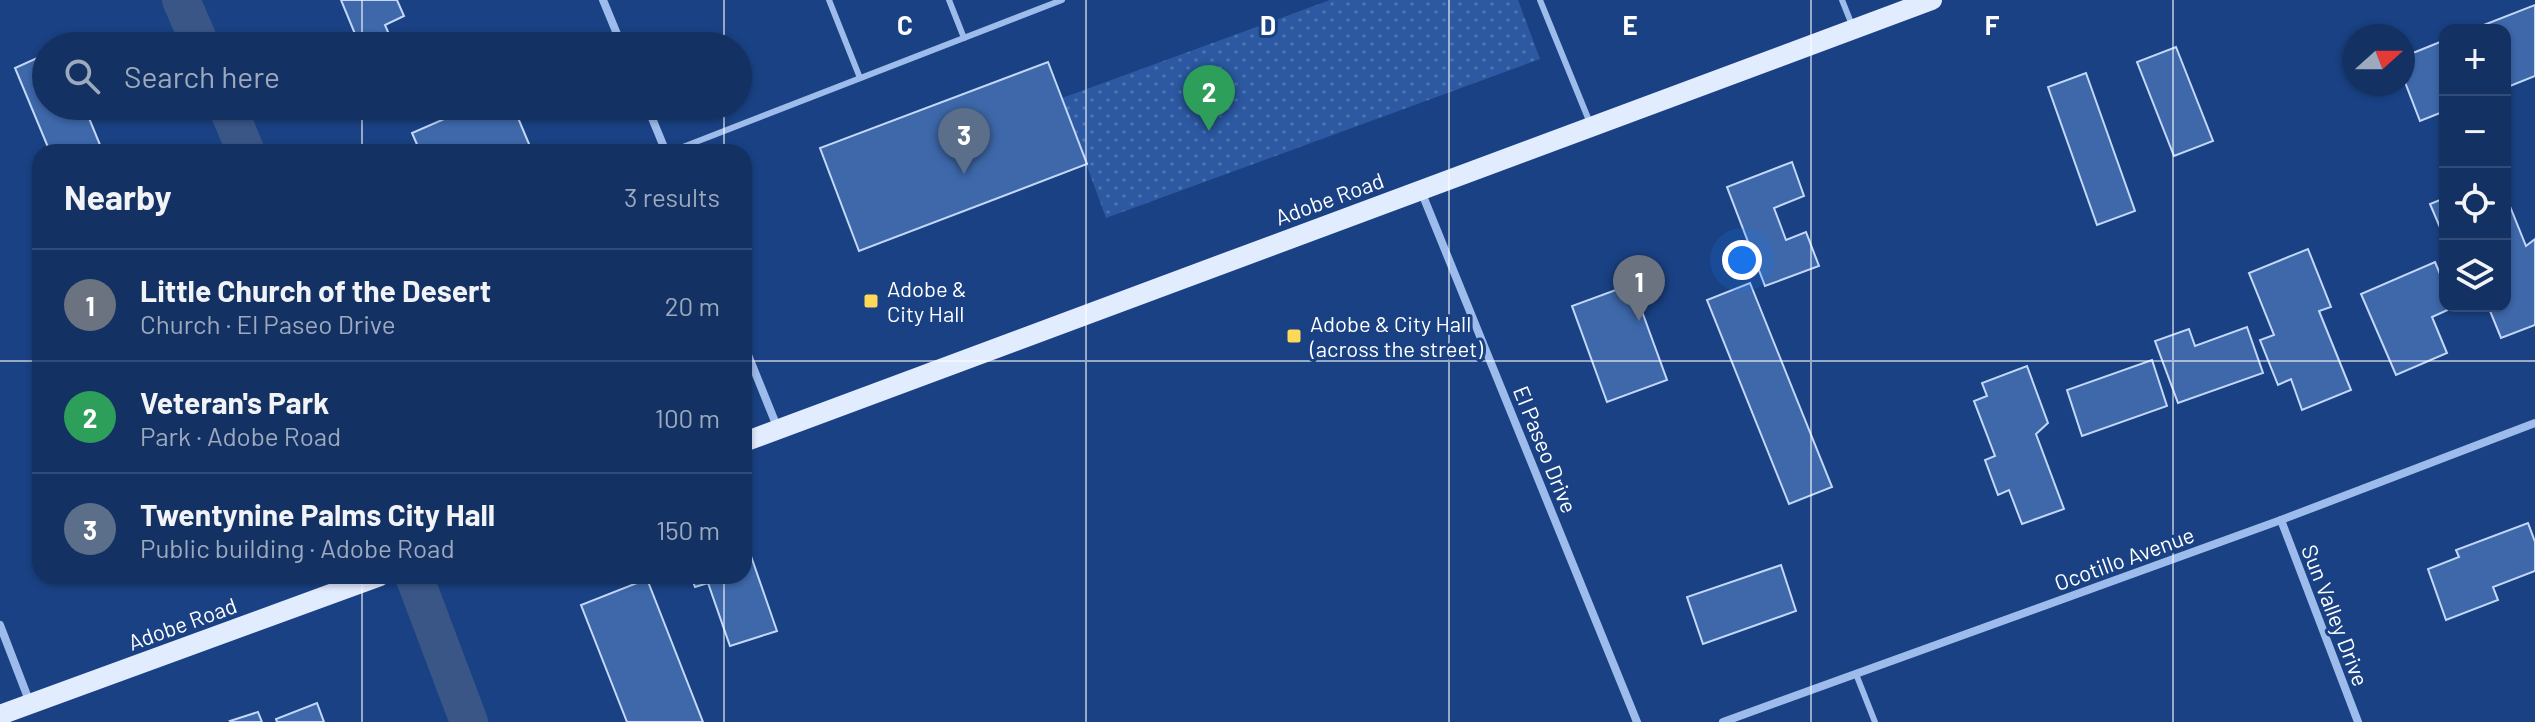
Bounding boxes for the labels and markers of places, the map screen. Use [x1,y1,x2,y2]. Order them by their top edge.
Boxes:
pin: 2 [1183,65,1235,131]
pin: 3 [938,108,990,174]
pin: 1 [1613,255,1665,321]
place label: Adobe & City Hall [887,275,967,326]
marker: Adobe & City Hall [862,292,880,310]
place label: Adobe & City Hall (across the street) [1309,310,1483,361]
marker: Adobe & City Hall (across the street) [1285,327,1303,345]

